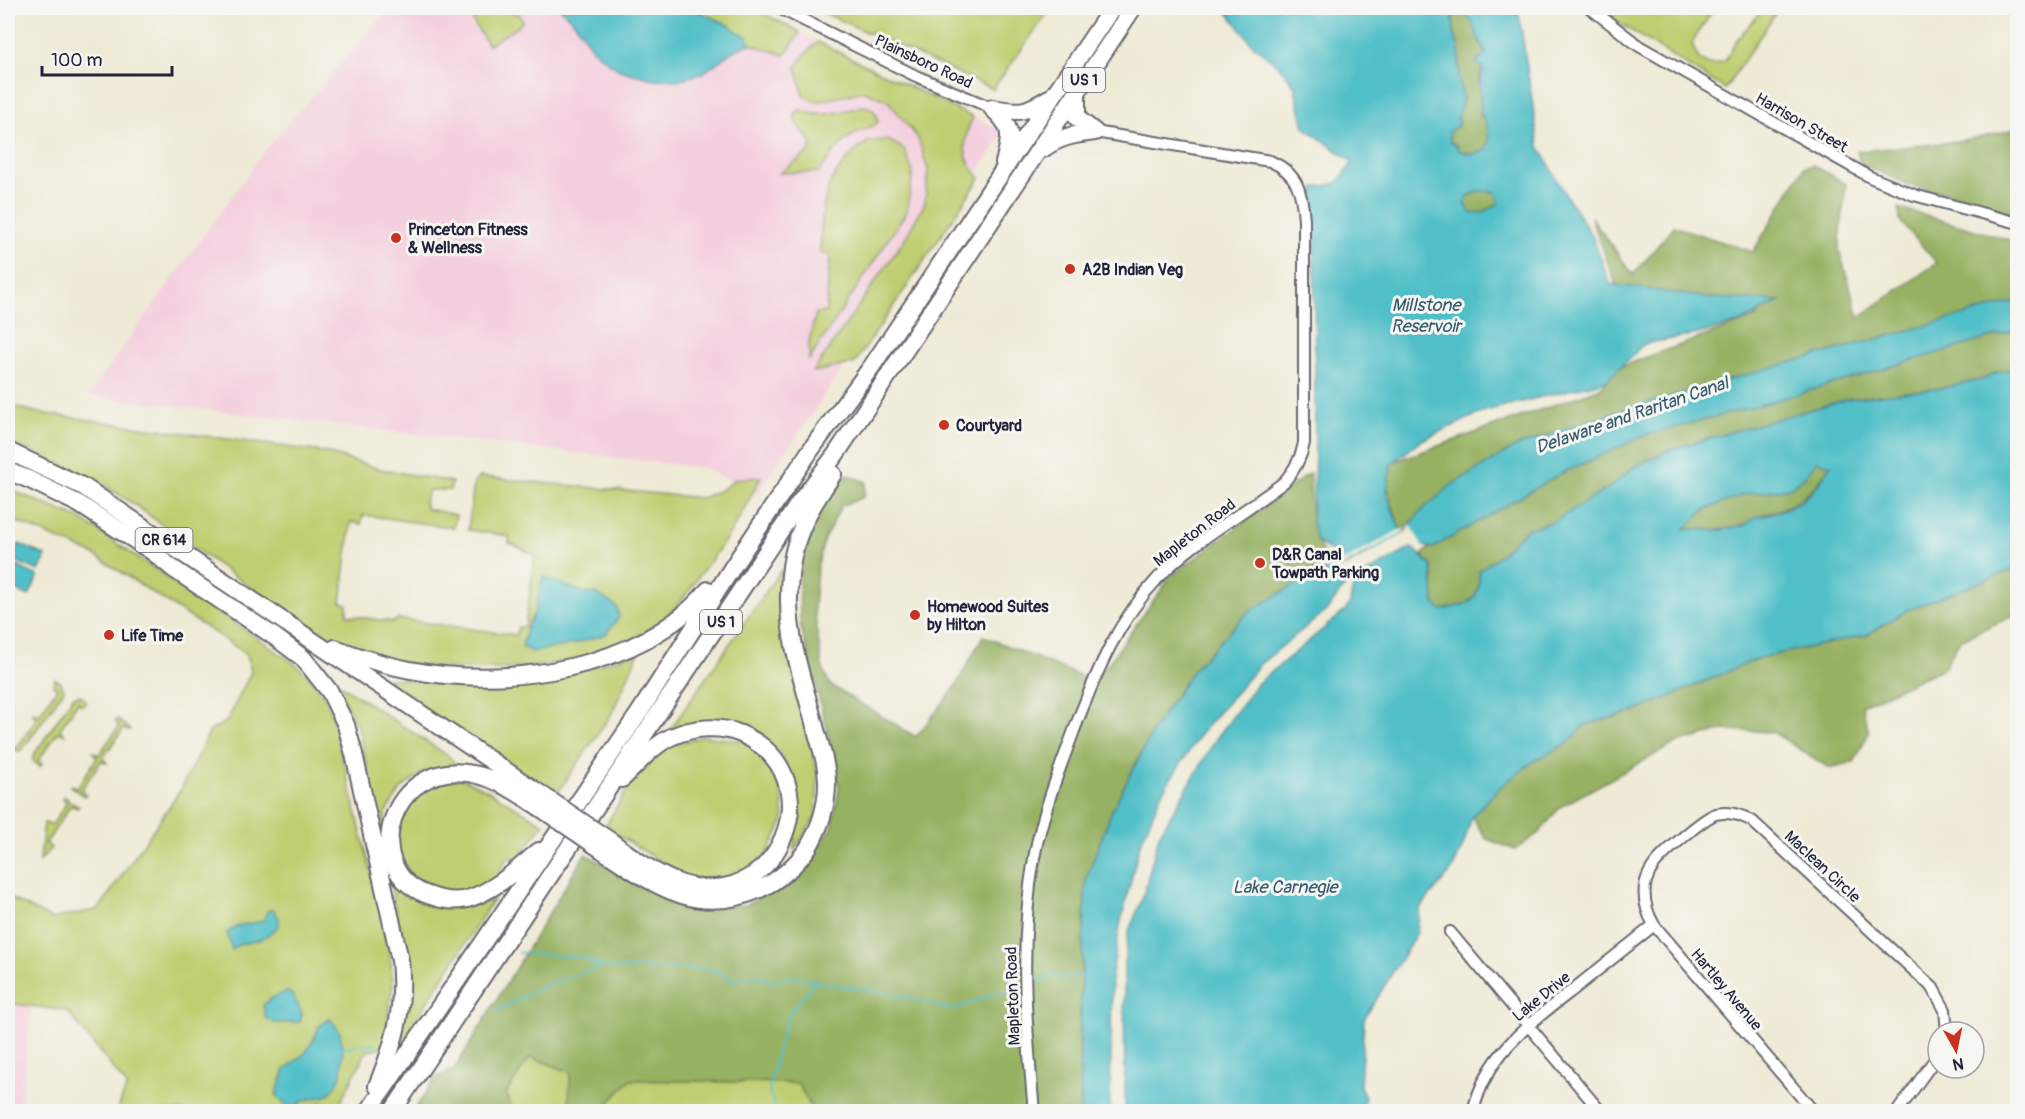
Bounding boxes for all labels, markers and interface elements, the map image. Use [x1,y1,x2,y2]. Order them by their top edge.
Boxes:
street label: Plainsboro Road [871,31,976,93]
scale bar [42,39,172,77]
text: 100 m [51,49,103,72]
road number: US 1 [1063,68,1105,92]
street label: Harrison Street [1752,88,1852,158]
place label: Princeton Fitness & Wellness [408,220,528,258]
marker: Princeton Fitness & Wellness [389,231,403,245]
place label: A2B Indian Veg [1082,260,1183,280]
marker: A2B Indian Veg [1063,262,1077,276]
water label: Millstone Reservoir [1391,294,1464,338]
water label: Delaware and Raritan Canal [1533,371,1733,459]
place label: Courtyard [956,416,1022,436]
marker: Courtyard [937,418,951,432]
street label: Mapleton Road [1150,495,1240,571]
road number: CR 614 [136,528,192,552]
place label: D&R Canal Towpath Parking [1271,545,1379,583]
marker: D&R Canal Towpath Parking [1253,556,1267,570]
place label: Homewood Suites by Hilton [927,597,1049,635]
marker: Homewood Suites by Hilton [908,608,922,622]
road number: US 1 [700,610,742,634]
place label: Life Time [121,626,184,646]
marker: Life Time [102,628,116,642]
street label: Maclean Circle [1780,827,1865,907]
water label: Lake Carnegie [1233,876,1340,899]
street label: Hartley Avenue [1686,945,1766,1035]
street label: Mapleton Road [1001,946,1025,1046]
street label: Lake Drive [1509,967,1575,1026]
north arrow [1926,1020,1986,1080]
text: N [1951,1053,1965,1075]

